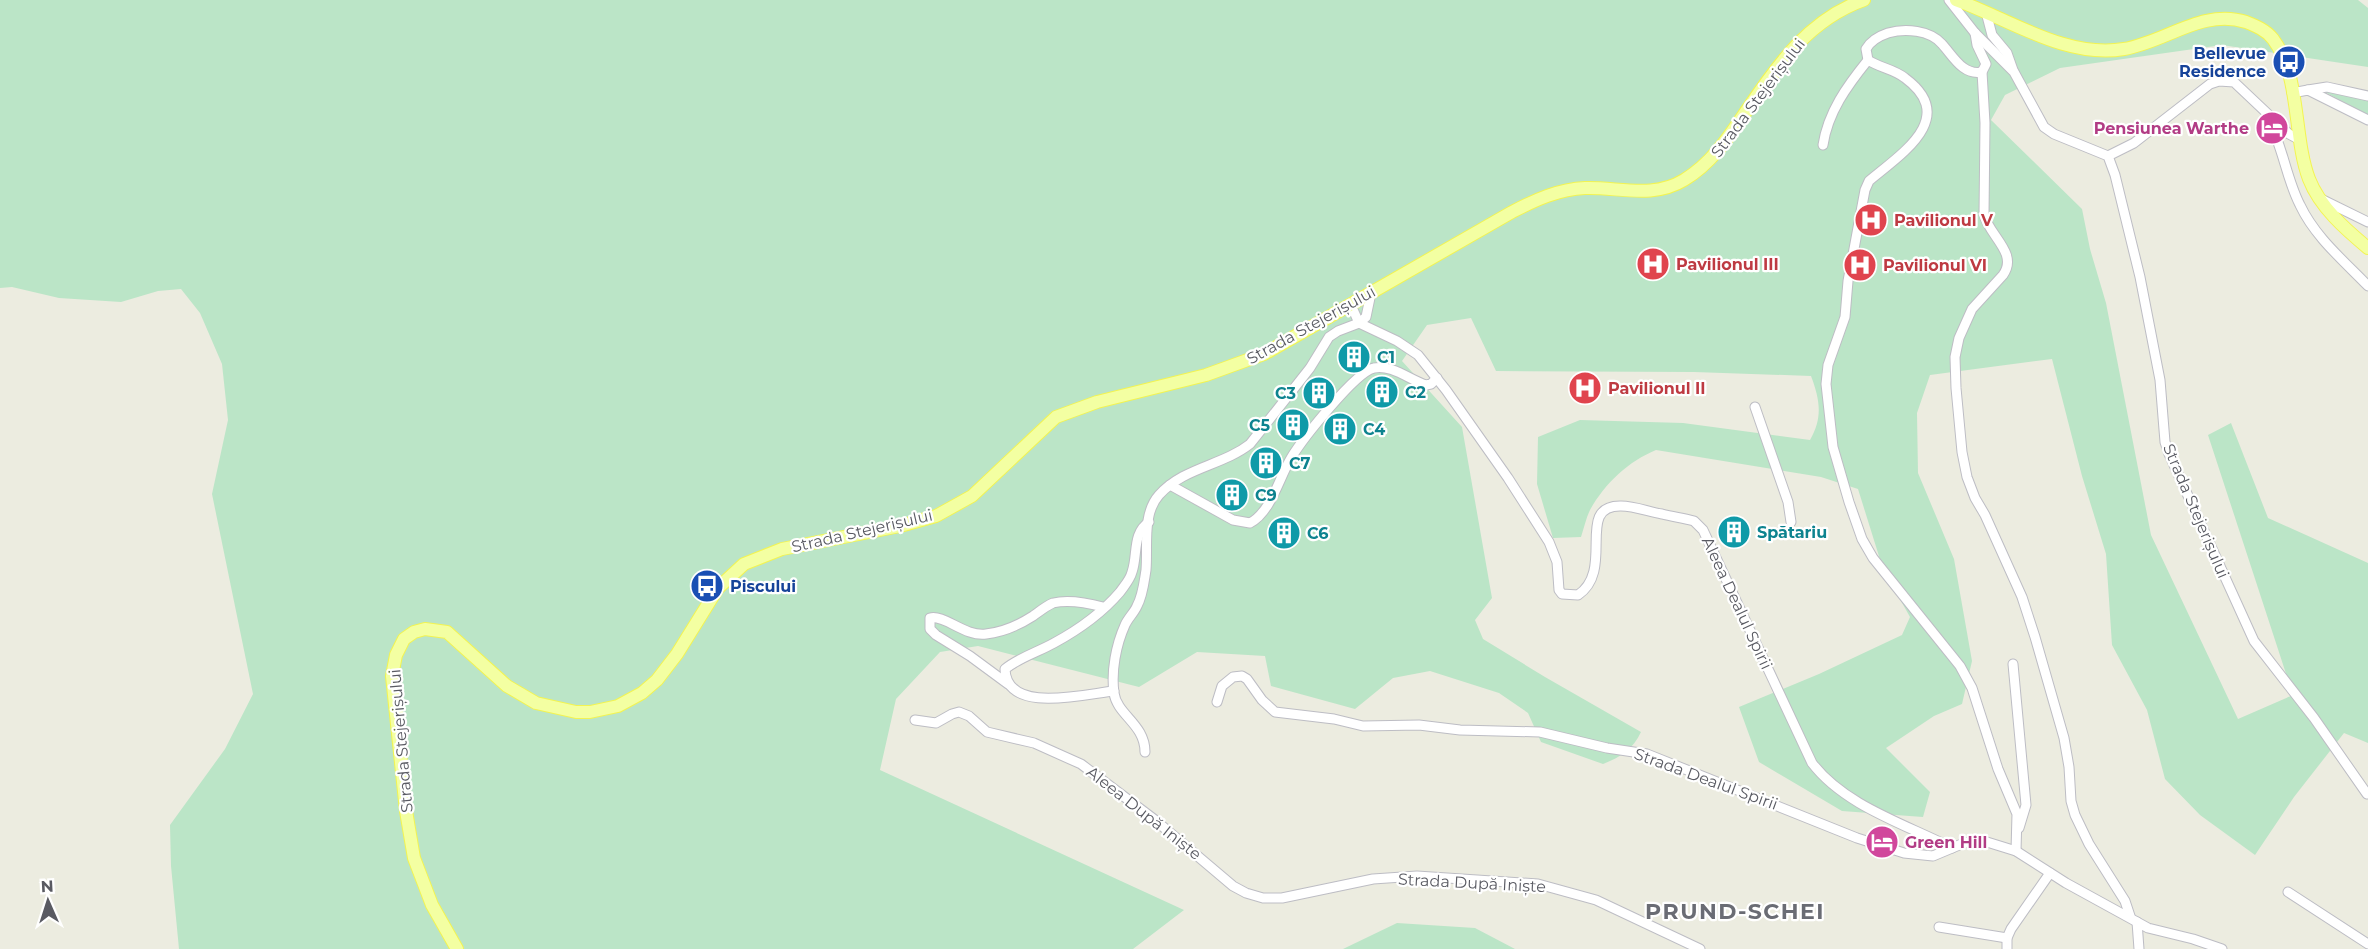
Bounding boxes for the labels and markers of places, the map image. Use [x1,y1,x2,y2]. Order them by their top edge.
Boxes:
place label: Bellevue Residence [2179,44,2266,81]
bus stop icon: Bellevue Residence [2271,44,2307,80]
hotel icon: Pensiunea Warthe [2254,110,2290,146]
place label: Pensiunea Warthe [2094,119,2249,138]
hospital icon: Pavilionul V [1853,202,1889,238]
place label: Pavilionul V [1894,211,1994,230]
hospital icon: Pavilionul III [1635,246,1671,282]
hospital icon: Pavilionul VI [1842,247,1878,283]
place label: Pavilionul III [1676,255,1779,274]
place label: Pavilionul VI [1883,256,1987,275]
building icon: C1 [1336,339,1372,375]
place label: C1 [1377,348,1395,367]
hospital icon: Pavilionul II [1567,370,1603,406]
building icon: C2 [1364,374,1400,410]
building icon: C3 [1301,375,1337,411]
place label: Pavilionul II [1608,379,1706,398]
place label: C2 [1405,383,1426,402]
place label: C3 [1275,384,1296,403]
building icon: C5 [1275,407,1311,443]
building icon: C4 [1322,411,1358,447]
place label: C5 [1249,416,1270,435]
place label: C4 [1363,420,1385,439]
building icon: C7 [1248,445,1284,481]
place label: C7 [1289,454,1311,473]
building icon: C9 [1214,477,1250,513]
place label: C9 [1255,486,1277,505]
building icon: Spătariu [1716,514,1752,550]
building icon: C6 [1266,515,1302,551]
place label: Spătariu [1757,523,1827,542]
place label: C6 [1307,524,1328,543]
bus stop icon: Piscului [689,568,725,604]
place label: Piscului [730,577,796,596]
hotel icon: Green Hill [1864,824,1900,860]
place label: Green Hill [1905,833,1987,852]

